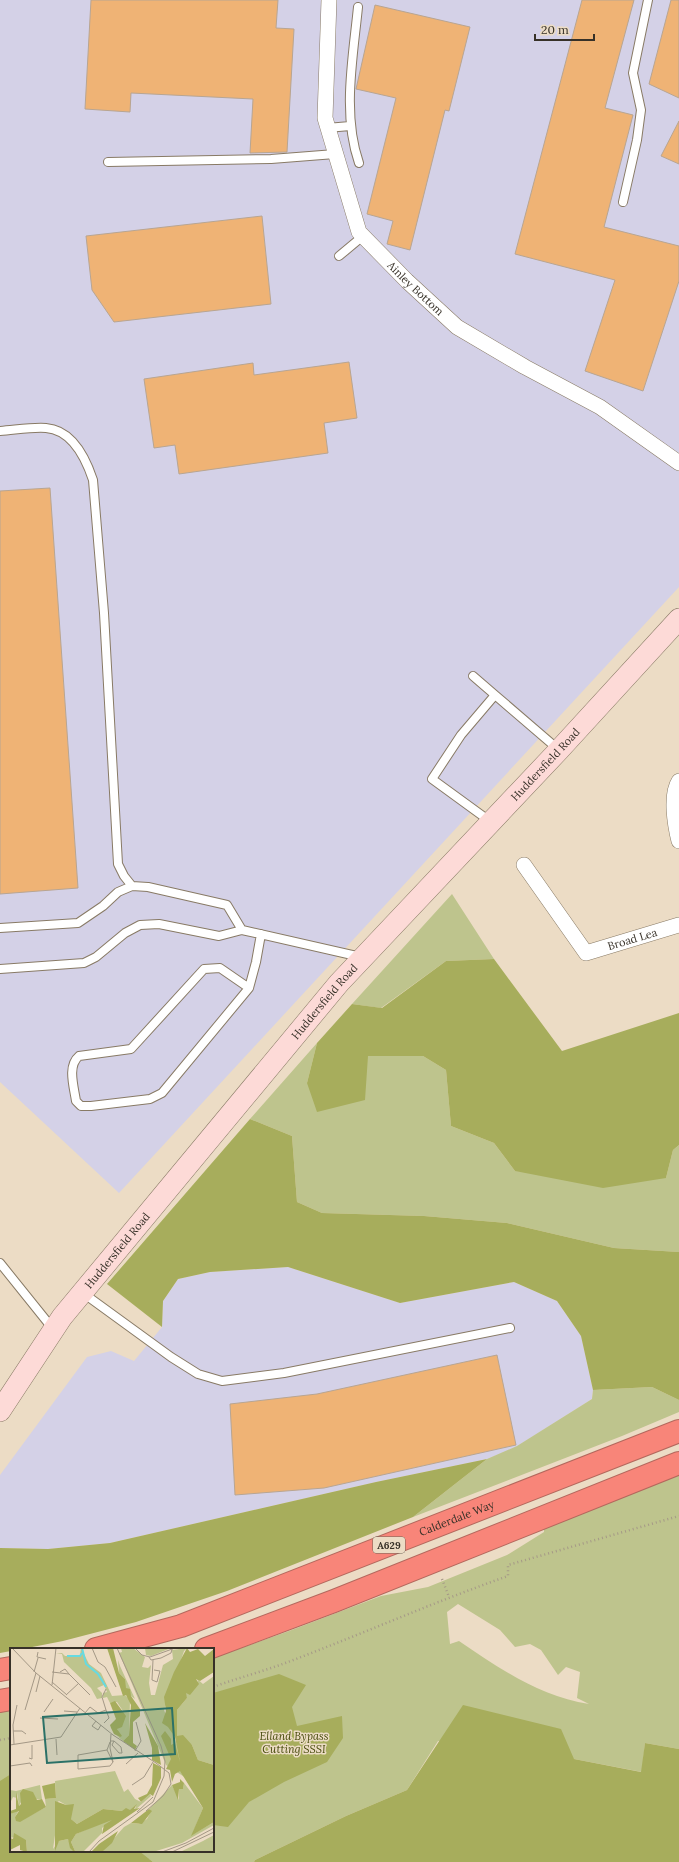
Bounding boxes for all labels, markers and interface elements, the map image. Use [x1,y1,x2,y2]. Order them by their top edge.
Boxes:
scale bar [535,16,594,42]
text: 20 m [541,22,569,37]
street label: Ainley Bottom [384,258,447,319]
street label: Huddersfield Road [508,725,583,804]
street label: Broad Lea [606,925,659,953]
street label: Huddersfield Road [288,961,361,1042]
street label: Huddersfield Road [82,1209,153,1291]
street label: Calderdale Way [417,1497,496,1539]
road number: A629 [373,1537,405,1553]
inset map [10,1648,214,1852]
park label: Elland Bypass Cutting SSSI [260,1729,329,1756]

